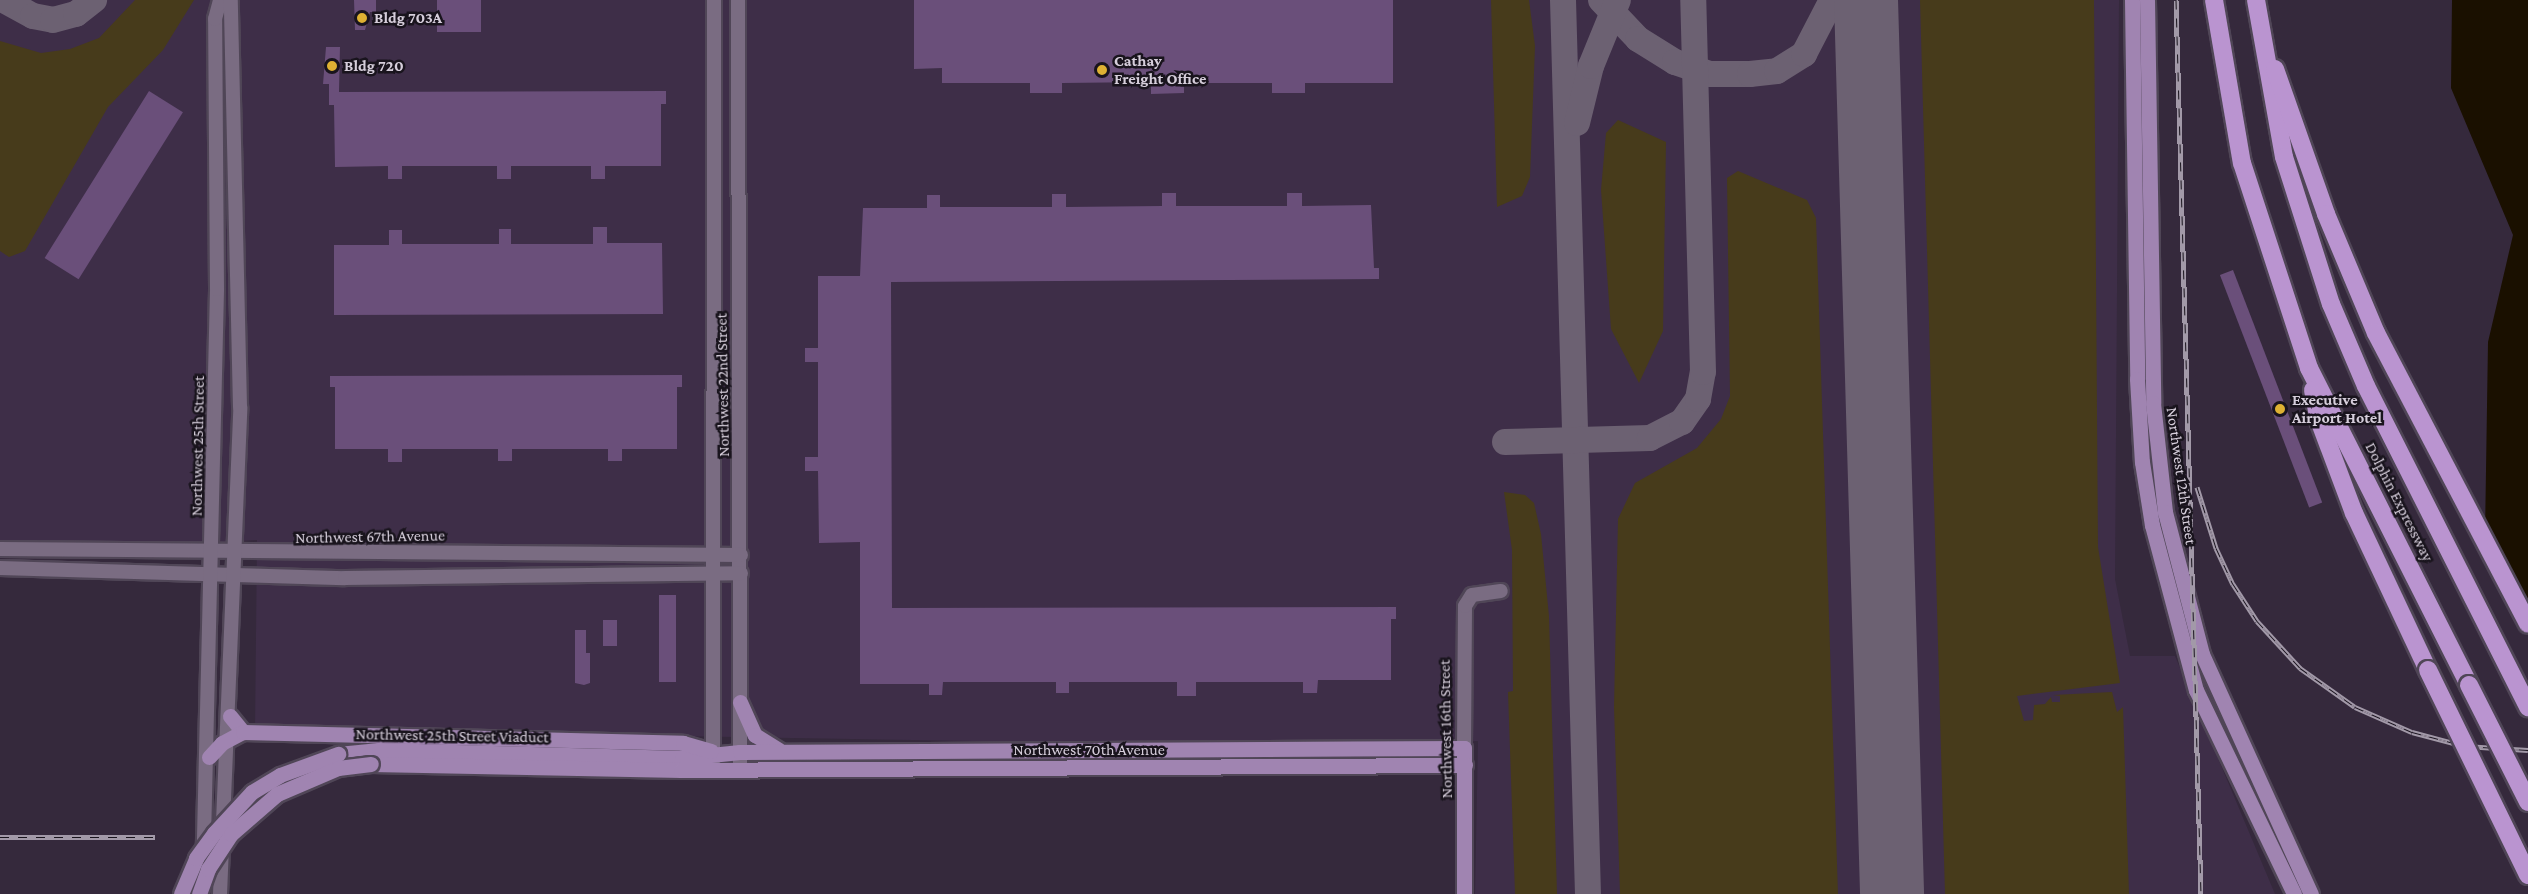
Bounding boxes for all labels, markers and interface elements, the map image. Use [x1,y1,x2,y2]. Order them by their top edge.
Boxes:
place label: Bldg 703A [374,8,442,28]
marker: Bldg 703A [355,11,369,25]
place label: Cathay Freight Office [1114,51,1206,89]
place label: Bldg 720 [344,56,404,76]
marker: Bldg 720 [325,59,339,73]
marker: Cathay Freight Office [1095,63,1109,77]
street label: Northwest 22nd Street [712,313,734,457]
street label: Northwest 25th Street [187,376,209,516]
place label: Executive Airport Hotel [2292,390,2382,428]
marker: Executive Airport Hotel [2273,402,2287,416]
street label: Northwest 12th Street [2162,406,2200,546]
street label: Dolphin Expressway [2361,439,2437,565]
street label: Northwest 67th Avenue [295,526,445,548]
street label: Northwest 16th Street [1435,659,1457,799]
street label: Northwest 25th Street Viaduct [355,725,549,747]
street label: Northwest 70th Avenue [1013,740,1165,760]

